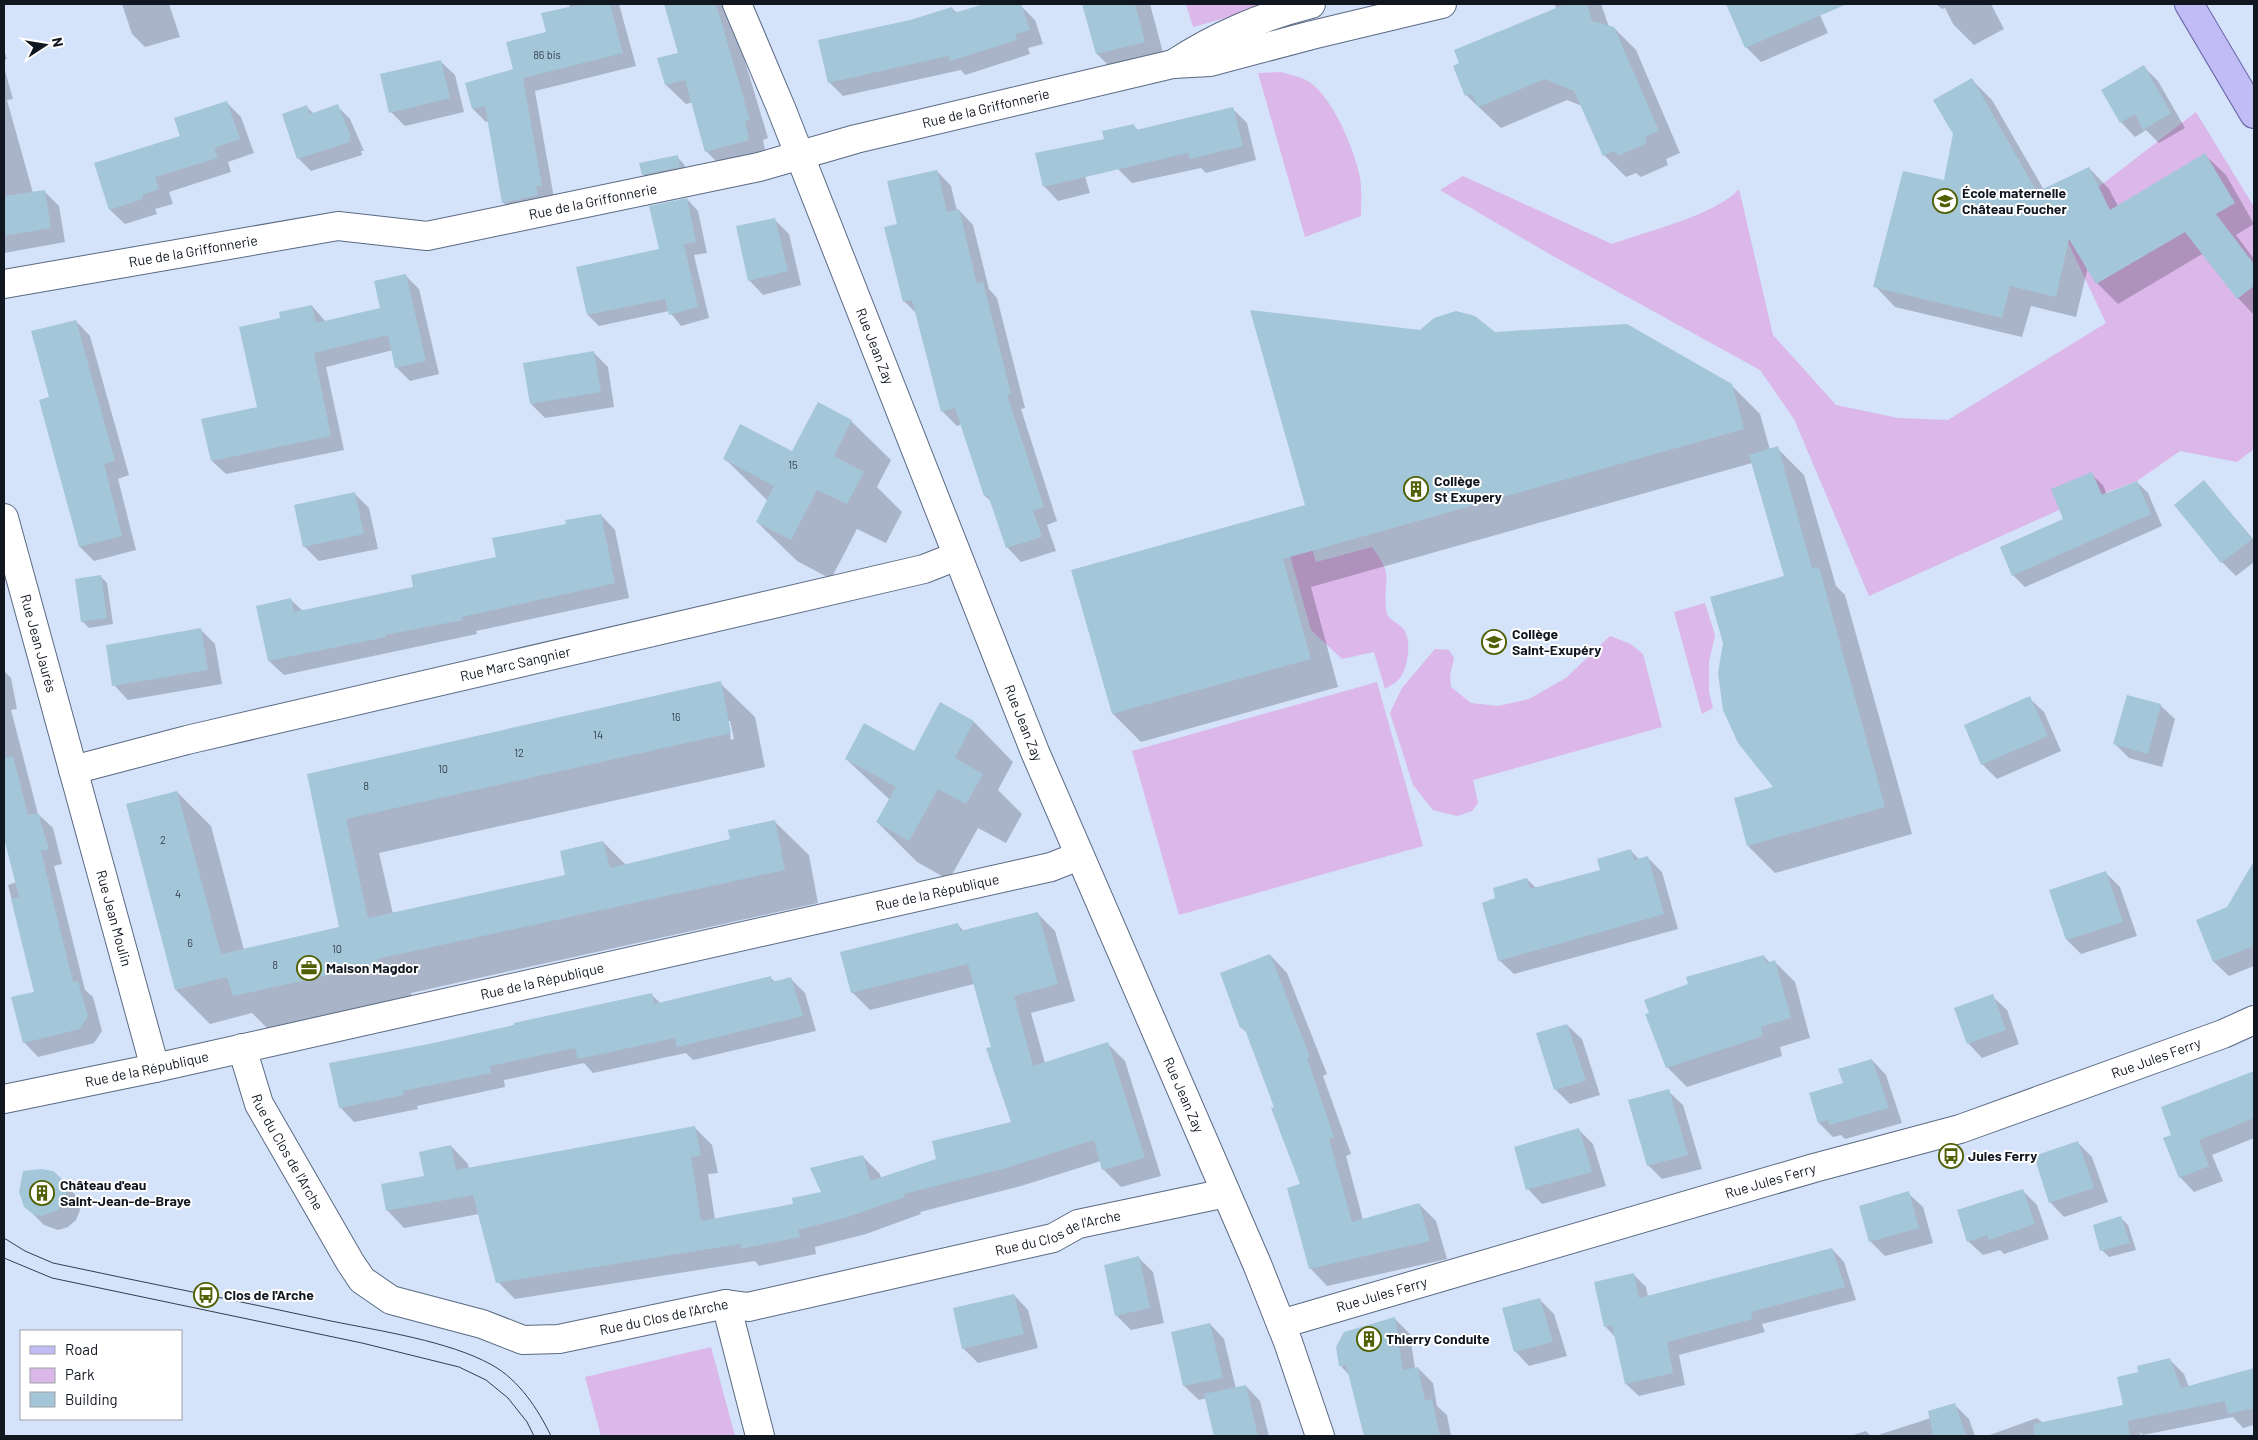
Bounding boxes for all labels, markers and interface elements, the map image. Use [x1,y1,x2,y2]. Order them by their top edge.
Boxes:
north arrow [20,20,70,70]
text: N [49,36,67,49]
house number: 86 bis [533,48,561,61]
street label: Rue de la Griffonnerie [920,85,1051,131]
street label: Rue de la Griffonnerie [527,179,658,223]
place label: École maternelle Château Foucher [1962,184,2067,217]
school or university icon: École maternelle Château Foucher [1932,188,1958,214]
street label: Rue de la Griffonnerie [127,231,259,270]
street label: Rue Jean Zay [853,305,898,387]
house number: 15 [788,458,798,471]
place label: Collège St Exupery [1434,472,1502,505]
building icon: Collège St Exupery [1403,476,1429,502]
street label: Rue Jean Jaurès [17,592,61,695]
place label: Collège Saint-Exupéry [1512,625,1601,658]
school or university icon: Collège Saint-Exupéry [1481,629,1507,655]
street label: Rue Marc Sangnier [458,642,572,684]
street label: Rue Jean Zay [1001,682,1047,764]
house number: 16 [671,710,681,723]
house number: 14 [593,728,603,741]
house number: 12 [514,746,524,759]
house number: 10 [438,762,448,775]
house number: 8 [363,779,369,792]
house number: 2 [160,833,166,846]
street label: Rue Jean Moulin [93,868,136,968]
street label: Rue de la République [874,870,1001,914]
house number: 4 [175,887,181,900]
house number: 6 [187,936,193,949]
house number: 10 [332,942,342,955]
office icon: Maison Magdor [296,955,322,981]
house number: 8 [272,958,278,971]
place label: Maison Magdor [326,959,419,976]
street label: Rue de la République [479,959,605,1003]
street label: Rue Jules Ferry [2109,1034,2204,1082]
street label: Rue de la République [84,1047,210,1090]
street label: Rue Jean Zay [1160,1054,1208,1136]
street label: Rue du Clos de l'Arche [248,1092,327,1213]
bus stop icon: Jules Ferry [1938,1143,1964,1169]
place label: Jules Ferry [1968,1147,2037,1164]
street label: Rue Jules Ferry [1723,1159,1818,1202]
place label: Château d'eau Saint-Jean-de-Braye [60,1176,191,1209]
building icon: Château d'eau Saint-Jean-de-Braye [29,1180,55,1206]
street label: Rue du Clos de l'Arche [993,1206,1122,1259]
street label: Rue Jules Ferry [1334,1273,1430,1315]
bus stop icon: Clos de l'Arche [193,1282,219,1308]
place label: Clos de l'Arche [224,1286,314,1303]
street label: Rue du Clos de l'Arche [598,1295,730,1338]
building icon: Thierry Conduite [1356,1326,1382,1352]
legend [20,1330,182,1420]
place label: Thierry Conduite [1386,1330,1490,1347]
text: Road [65,1340,98,1358]
text: Park [65,1365,95,1383]
text: Building [65,1390,118,1408]

